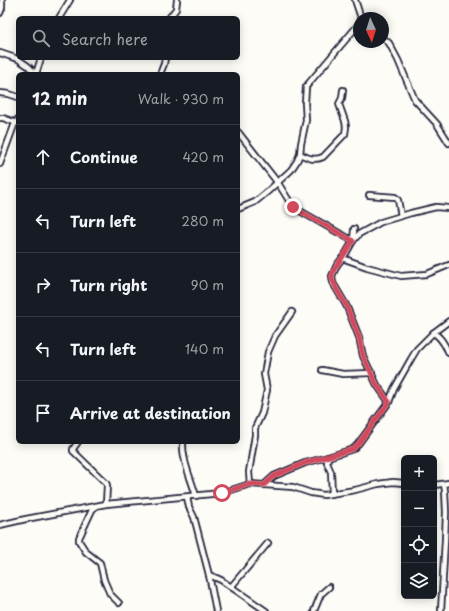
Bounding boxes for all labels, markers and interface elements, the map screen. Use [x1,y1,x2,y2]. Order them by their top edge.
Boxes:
north arrow [353,12,389,48]
search box [16,16,240,60]
icon: search [30,27,52,49]
text: Search here [62,27,148,50]
text: 12 min [32,85,87,111]
text: Walk · 930 m [138,89,224,108]
text: Continue [70,145,138,168]
icon: ahead [32,146,54,168]
text: 420 m [182,147,224,166]
route end [284,198,302,216]
text: Turn left [70,209,136,232]
icon: left [32,210,54,232]
text: 280 m [182,211,224,230]
text: Turn right [70,273,147,296]
icon: right [32,274,54,296]
text: 90 m [191,275,224,294]
text: Turn left [70,337,136,360]
icon: left [32,338,54,360]
text: 140 m [185,339,224,358]
text: Arrive at destination [70,401,231,424]
icon: arrive [32,402,54,424]
map controls [401,455,437,599]
button: + [401,455,437,491]
route start [213,484,231,502]
button: − [401,491,437,527]
button: locate [401,527,437,563]
button: layers [401,563,437,599]

